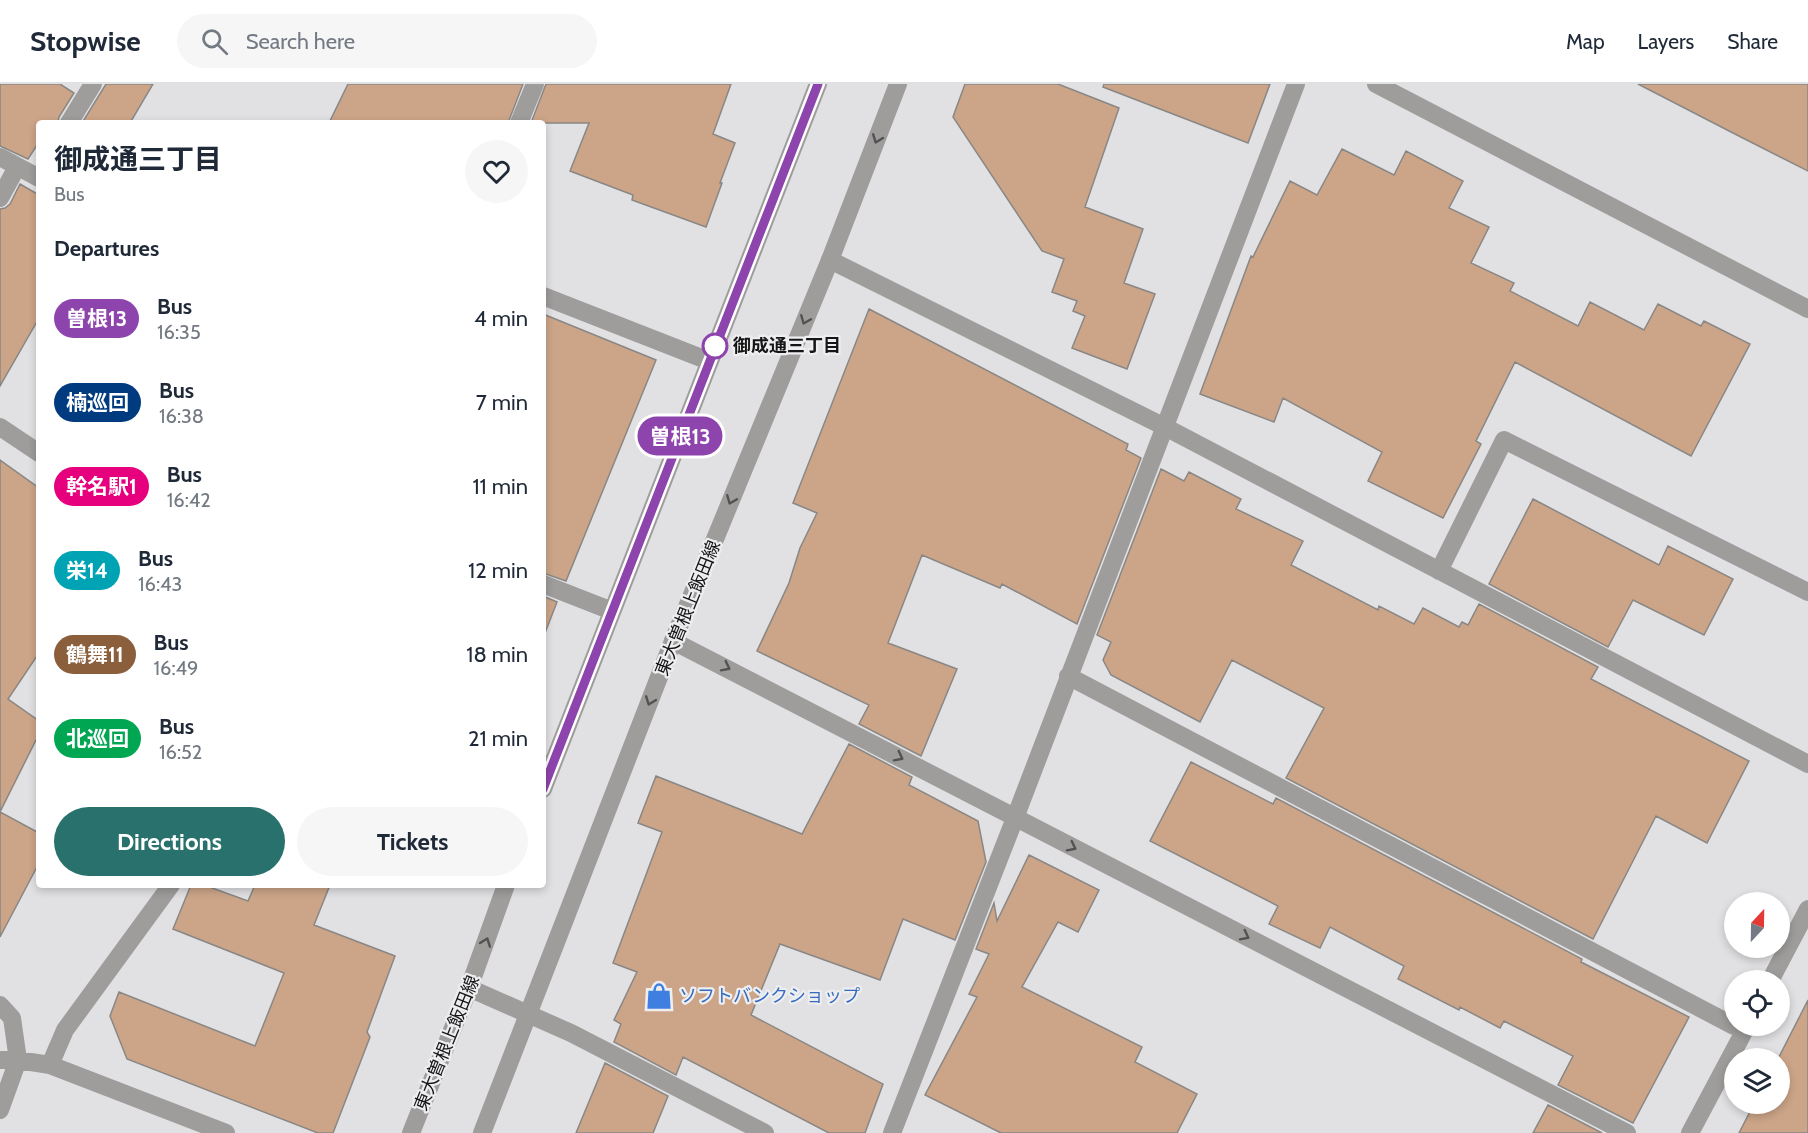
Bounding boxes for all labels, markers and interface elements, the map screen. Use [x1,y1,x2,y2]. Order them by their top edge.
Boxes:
search box [177,14,597,68]
text: Stopwise [30,24,141,58]
icon: search [198,25,231,58]
text: Search here [246,28,355,55]
text: Map [1566,29,1605,54]
text: Layers [1638,29,1694,54]
text: Share [1727,29,1778,54]
one-way arrow [872,132,884,143]
button: heart [465,140,528,203]
text: 御成通三丁目 [54,142,222,176]
text: Bus [54,182,85,206]
text: Departures [54,235,159,262]
text: Bus [157,293,192,320]
text: 4 min [474,305,528,332]
text: 曽根13 [66,306,127,331]
one-way arrow [800,314,812,325]
text: 16:35 [157,320,201,344]
marker: 御成通三丁目 [702,333,728,359]
place label: 御成通三丁目 [732,335,841,357]
text: Bus [159,377,194,404]
text: 7 min [476,389,528,416]
text: 楠巡回 [66,390,129,415]
text: 16:38 [159,404,204,428]
line badge: 曽根13 [638,416,722,456]
text: 曽根13 [649,424,711,449]
text: Bus [167,461,202,488]
text: 11 min [472,473,528,500]
text: 幹名駅1 [66,474,137,499]
text: 16:42 [167,488,211,512]
one-way arrow [726,494,738,505]
street label: 東大曽根上飯田線 [651,537,725,679]
text: Bus [138,545,173,572]
text: 12 min [468,557,528,584]
text: 栄14 [66,558,108,583]
text: 16:43 [138,572,182,596]
text: Bus [154,629,189,656]
text: 18 min [466,641,528,668]
text: 鶴舞11 [66,642,124,667]
text: 16:49 [154,656,198,680]
one-way arrow [720,660,730,671]
one-way arrow [645,694,657,705]
text: Bus [159,713,194,740]
text: 21 min [468,725,528,752]
text: 北巡回 [66,726,129,751]
text: 16:52 [159,740,202,764]
one-way arrow [893,750,903,761]
button: Directions [54,807,285,876]
button: Tickets [297,807,528,876]
one-way arrow [1066,839,1077,851]
north arrow [1724,892,1790,958]
map controls [1724,892,1790,1114]
one-way arrow [1239,929,1250,940]
one-way arrow [478,937,491,948]
button: locate [1724,970,1790,1036]
street label: 東大曽根上飯田線 [410,972,484,1114]
shop icon: ソフトバンクショップ [644,981,674,1011]
place label: ソフトバンクショップ [679,985,860,1007]
button: layers [1724,1048,1790,1114]

